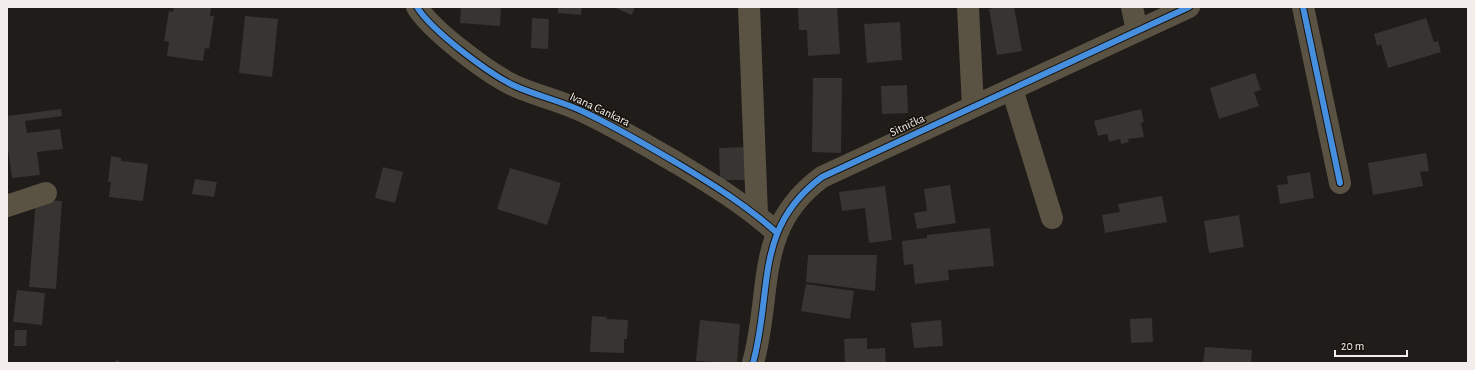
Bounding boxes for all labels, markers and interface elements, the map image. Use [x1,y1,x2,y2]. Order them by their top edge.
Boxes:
street label: Ivana Cankara [568,90,632,128]
street label: Sitnička [888,112,927,138]
scale bar [1335,332,1407,358]
text: 20 m [1341,340,1364,352]

